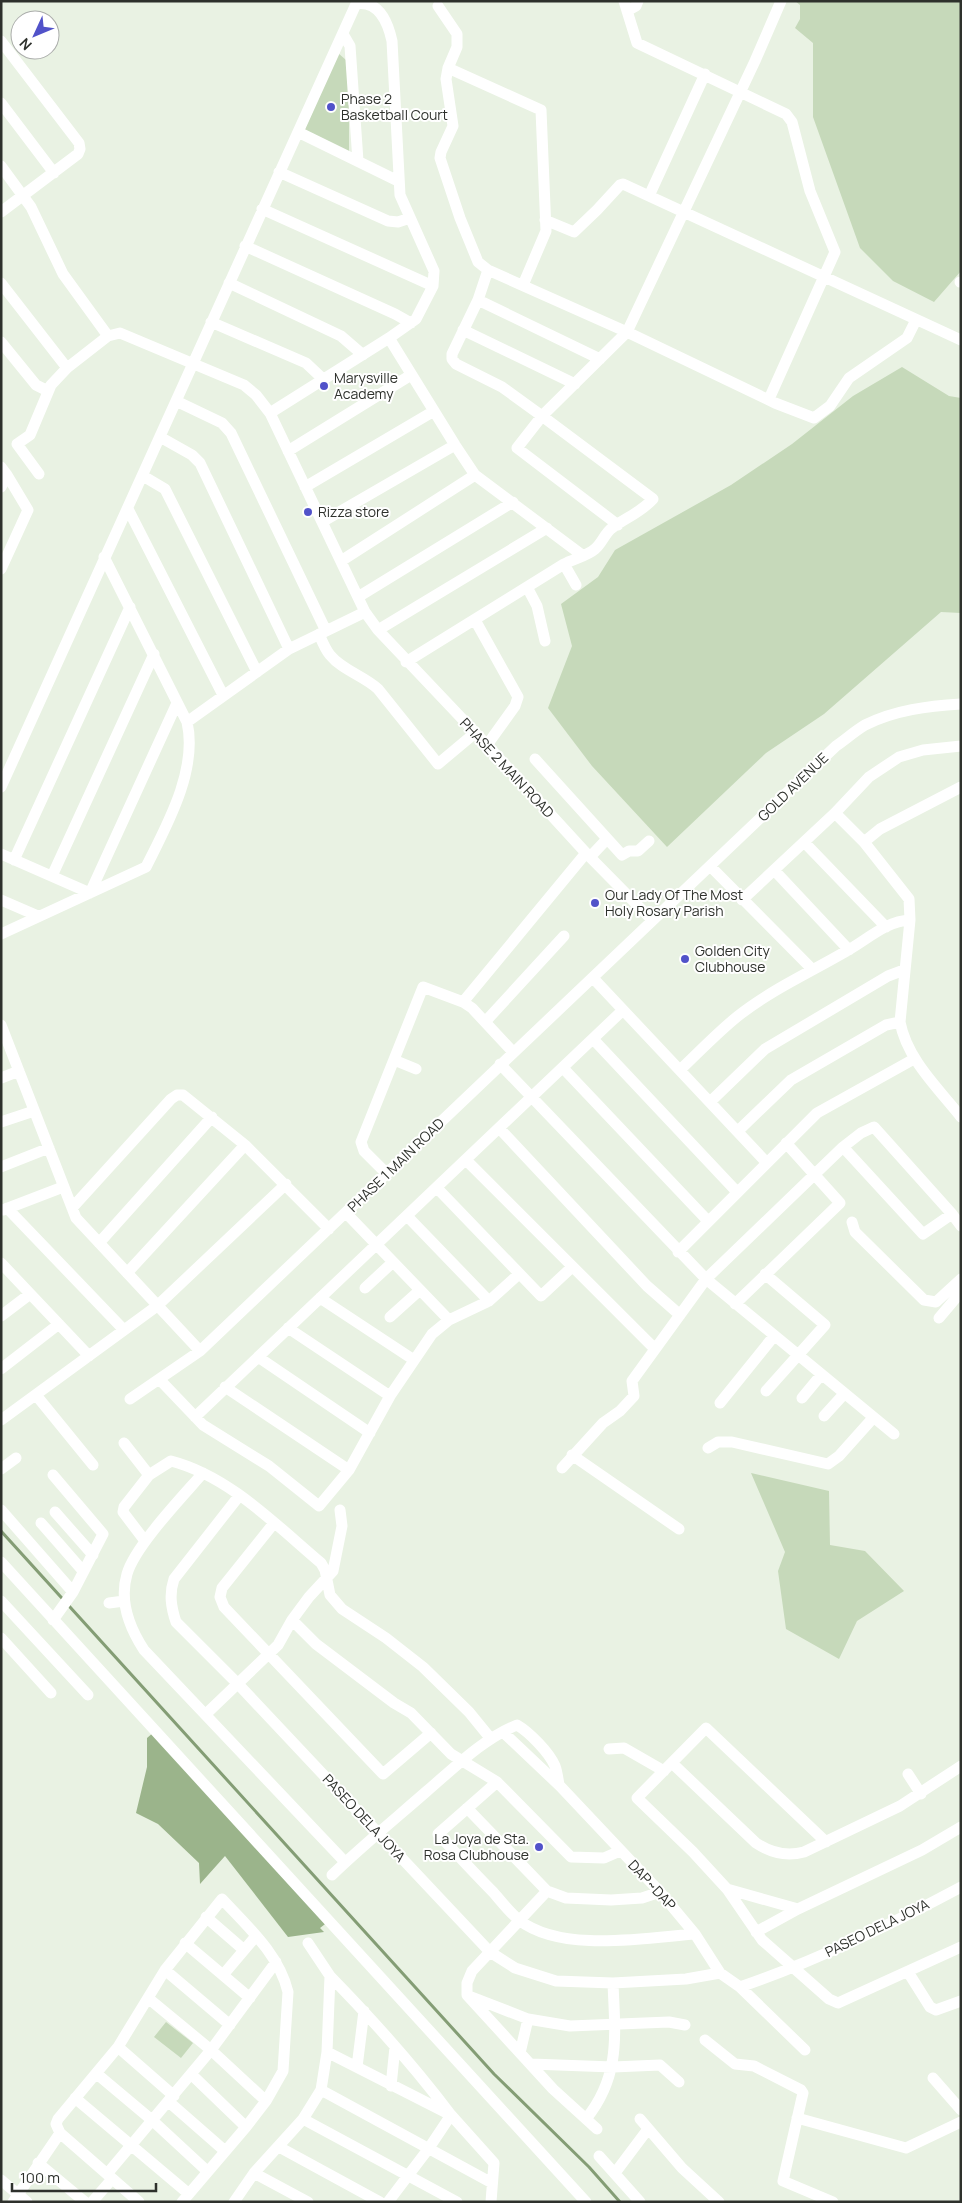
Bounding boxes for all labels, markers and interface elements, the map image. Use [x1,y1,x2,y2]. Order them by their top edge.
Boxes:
north arrow [10,10,60,60]
text: N [15,34,36,55]
place label: Phase 2 Basketball Court [341,89,448,124]
marker: Phase 2 Basketball Court [325,101,337,113]
place label: Marysville Academy [334,368,398,403]
marker: Marysville Academy [318,380,330,392]
place label: Rizza store [318,502,389,521]
marker: Rizza store [302,506,314,518]
street label: PHASE 2 MAIN ROAD [456,714,559,822]
street label: GOLD AVENUE [753,748,832,825]
place label: Our Lady Of The Most Holy Rosary Parish [605,885,744,920]
marker: Our Lady Of The Most Holy Rosary Parish [589,897,601,909]
place label: Golden City Clubhouse [695,941,770,976]
marker: Golden City Clubhouse [679,953,691,965]
street label: PHASE 1 MAIN ROAD [343,1114,448,1216]
street label: PASEO DELA JOYA [319,1770,410,1866]
place label: La Joya de Sta. Rosa Clubhouse [424,1829,529,1864]
marker: La Joya de Sta. Rosa Clubhouse [533,1841,545,1853]
street label: DAP~DAP [624,1855,681,1914]
street label: PASEO DELA JOYA [822,1894,932,1961]
scale bar [12,2160,156,2192]
text: 100 m [20,2167,60,2188]

